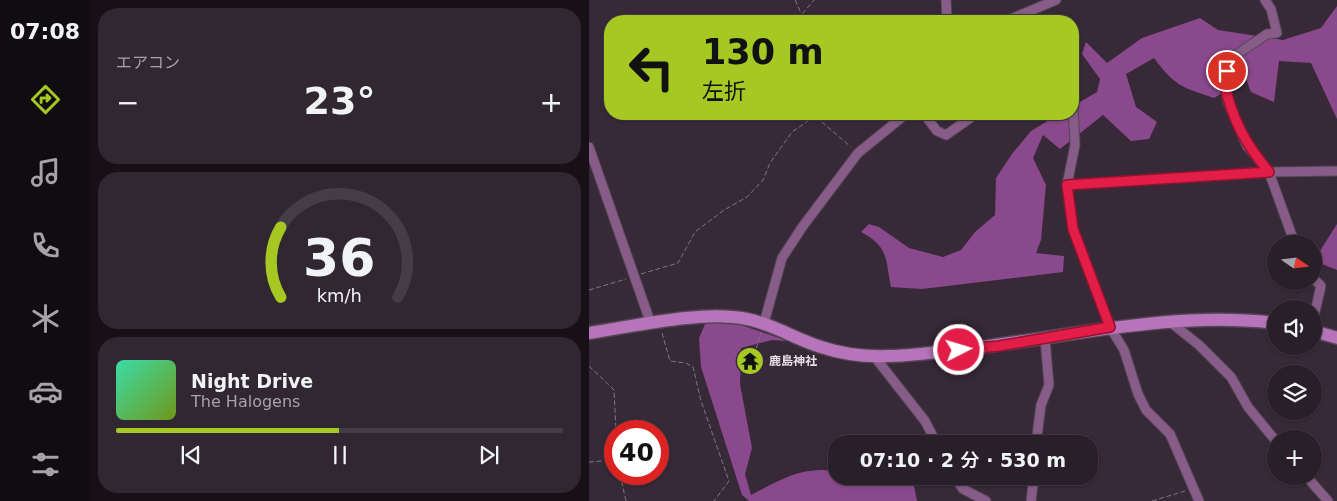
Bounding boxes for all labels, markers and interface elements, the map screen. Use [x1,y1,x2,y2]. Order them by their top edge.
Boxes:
text: 07:08 [10,19,80,44]
text: 130 m [702,32,824,72]
icon: left [619,35,684,100]
pin [1206,50,1248,92]
text: エアコン [116,53,180,72]
icon: arrive [1213,57,1241,85]
text: 23° [304,79,375,123]
text: 左折 [702,79,746,104]
icon: directions [28,82,63,117]
text: − [116,86,139,119]
text: + [540,86,563,119]
icon: music [28,155,63,190]
icon: phone [28,228,63,263]
text: 36 [303,228,376,288]
north arrow [1267,235,1321,290]
map controls [1267,235,1322,485]
text: km/h [317,285,362,306]
button: sound [1267,300,1322,355]
icon: climate [28,301,63,336]
position arrow [932,323,984,375]
temple icon: 鹿島神社 [735,346,765,376]
place label: 鹿島神社 [769,354,817,368]
button: layers [1267,365,1322,420]
text: Night Drive [191,370,313,392]
icon: car [28,374,63,409]
text: The Halogens [191,392,300,411]
speed limit sign: 40 [604,420,669,485]
button: + [1267,430,1322,485]
icon: previous [177,441,205,469]
icon: pause [326,441,354,469]
icon: next [475,441,503,469]
icon: filters [28,447,63,482]
text: 07:10 · 2 分 · 530 m [860,449,1066,471]

